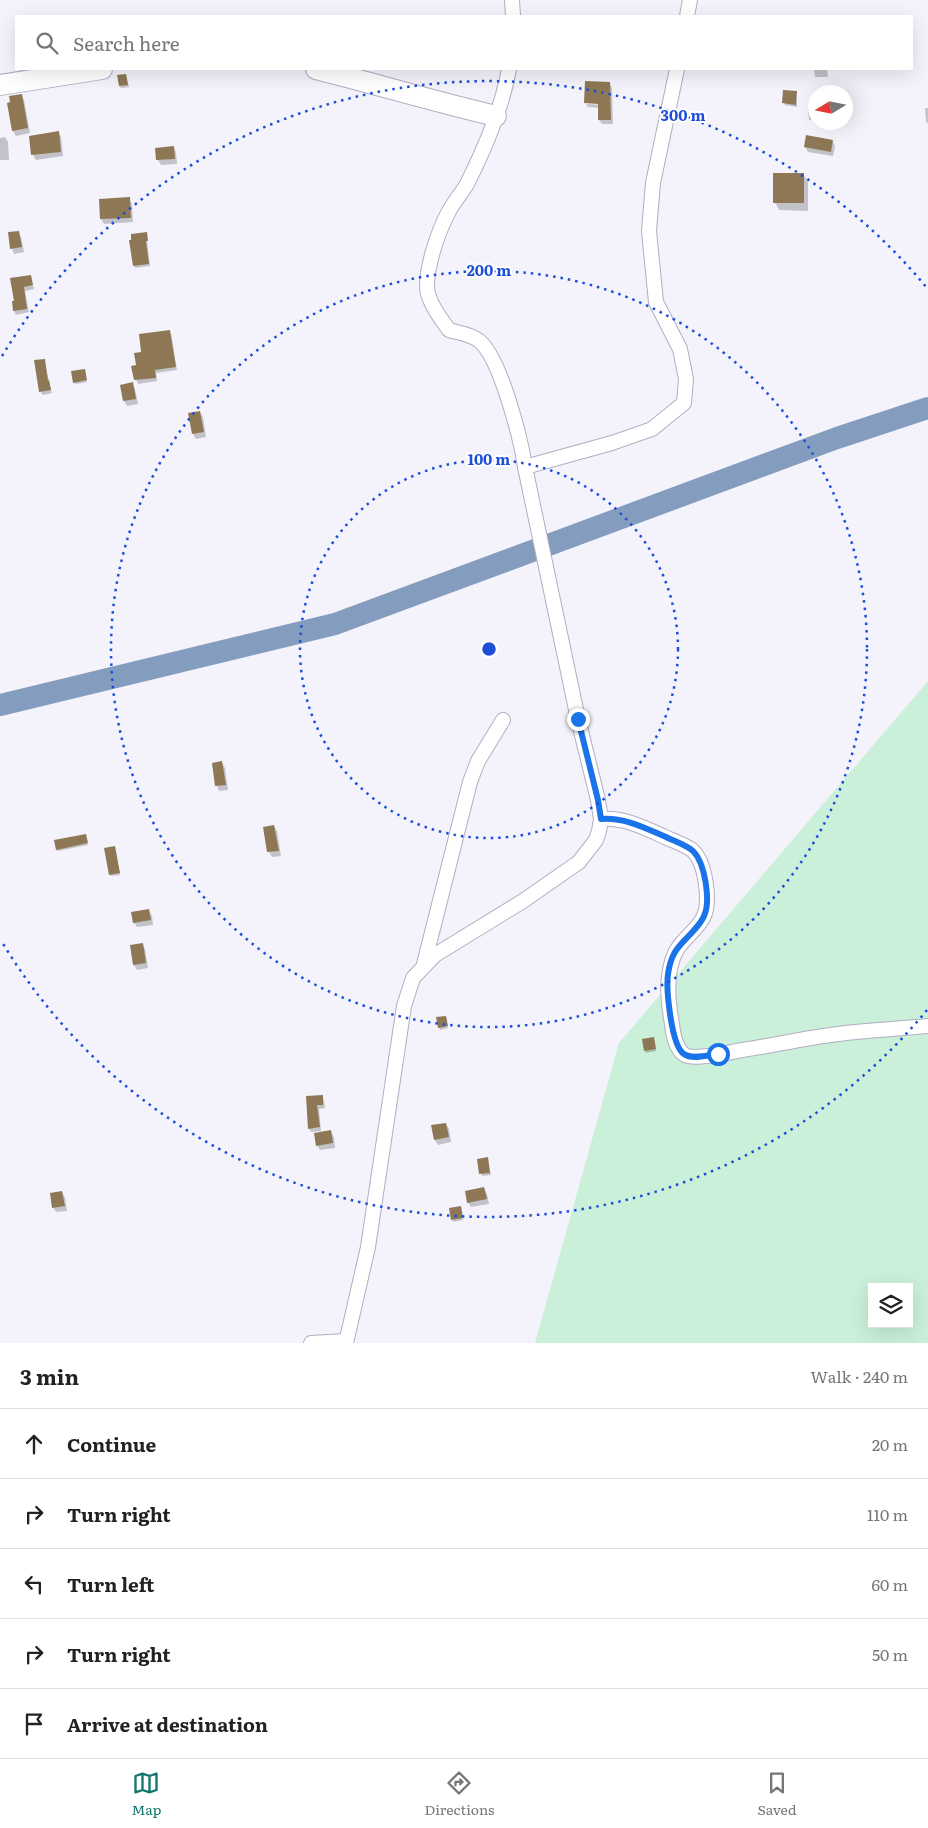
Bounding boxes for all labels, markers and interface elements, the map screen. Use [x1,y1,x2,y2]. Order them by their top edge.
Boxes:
search box [15,15,913,70]
icon: search [33,29,61,57]
text: Search here [73,29,180,57]
north arrow [808,85,853,130]
text: 300 m [661,103,705,126]
text: 200 m [467,258,511,281]
text: 100 m [468,447,510,470]
centre of rings [480,640,498,658]
route end [567,708,590,731]
route start [707,1043,730,1066]
map controls [868,1283,913,1328]
button: layers [868,1283,913,1328]
text: 3 min [20,1360,79,1391]
text: Walk · 240 m [810,1364,908,1388]
icon: ahead [20,1430,48,1458]
text: Continue [67,1430,156,1458]
text: 20 m [872,1432,908,1456]
icon: right [20,1500,48,1528]
text: Turn right [67,1500,171,1528]
text: 110 m [867,1502,908,1526]
icon: left [20,1570,48,1598]
text: Turn left [67,1570,154,1598]
text: 60 m [871,1572,908,1596]
icon: right [20,1640,48,1668]
text: Turn right [67,1640,171,1668]
text: 50 m [872,1642,908,1666]
icon: arrive [20,1710,48,1738]
text: Arrive at destination [67,1710,268,1738]
tab: Map [132,1769,161,1819]
tab: Directions [424,1769,494,1819]
tab: Saved [757,1769,796,1819]

